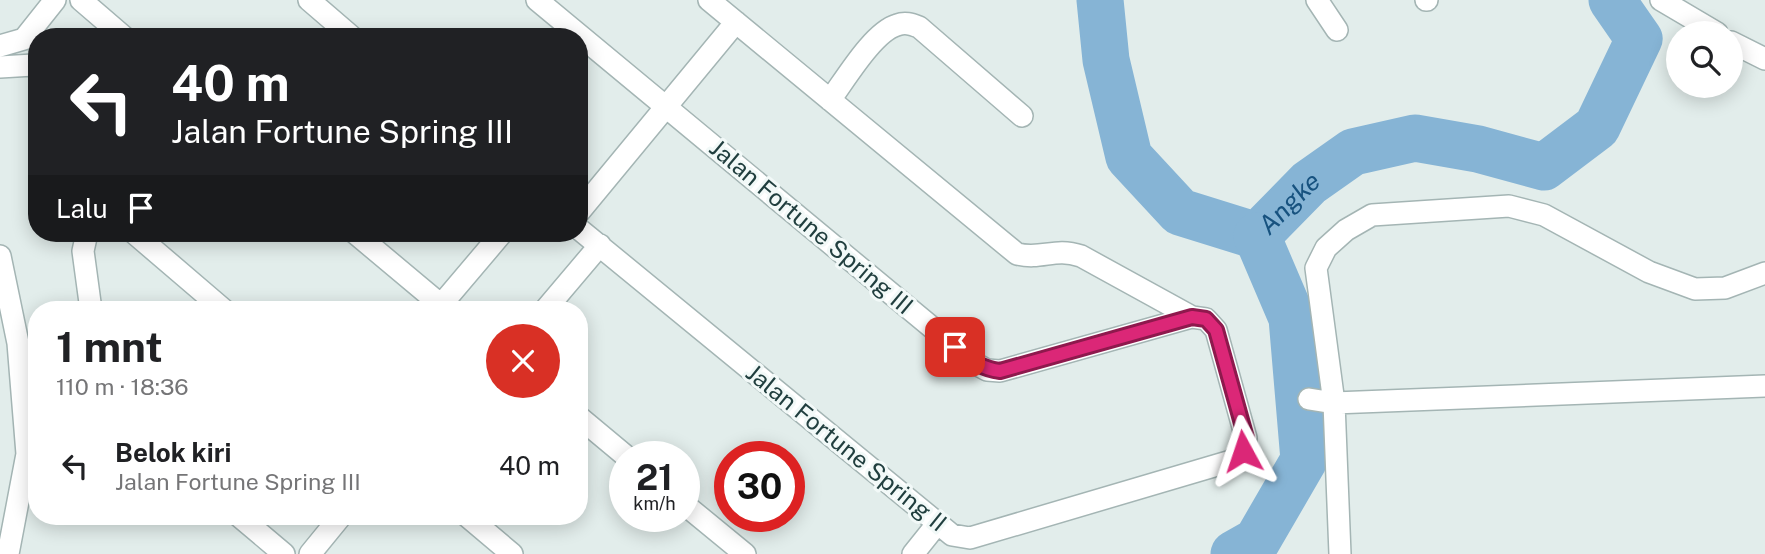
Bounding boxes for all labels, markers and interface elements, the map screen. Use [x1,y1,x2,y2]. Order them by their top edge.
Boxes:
map controls [1666,21,1743,98]
button: search [1666,21,1743,98]
text: 40 m [171,54,290,112]
icon: left [56,56,147,147]
text: Jalan Fortune Spring III [171,113,513,150]
street label: Jalan Fortune Spring III [704,133,919,319]
water label: Angke [1252,164,1326,240]
icon: arrive [122,189,160,227]
text: Lalu [56,193,108,224]
pin [925,317,985,377]
text: 1 mnt [56,322,163,371]
button: close [486,324,560,398]
icon: arrive [936,328,974,366]
street label: Jalan Fortune Spring II [741,358,952,537]
text: 110 m · 18:36 [56,373,189,400]
position arrow [1206,414,1280,488]
text: Belok kiri [115,437,231,468]
speed limit sign: 30 [714,441,805,532]
icon: left [56,447,94,485]
text: 40 m [499,450,560,481]
text: 21 [636,457,673,498]
text: Jalan Fortune Spring III [115,468,361,495]
text: km/h [633,493,676,514]

